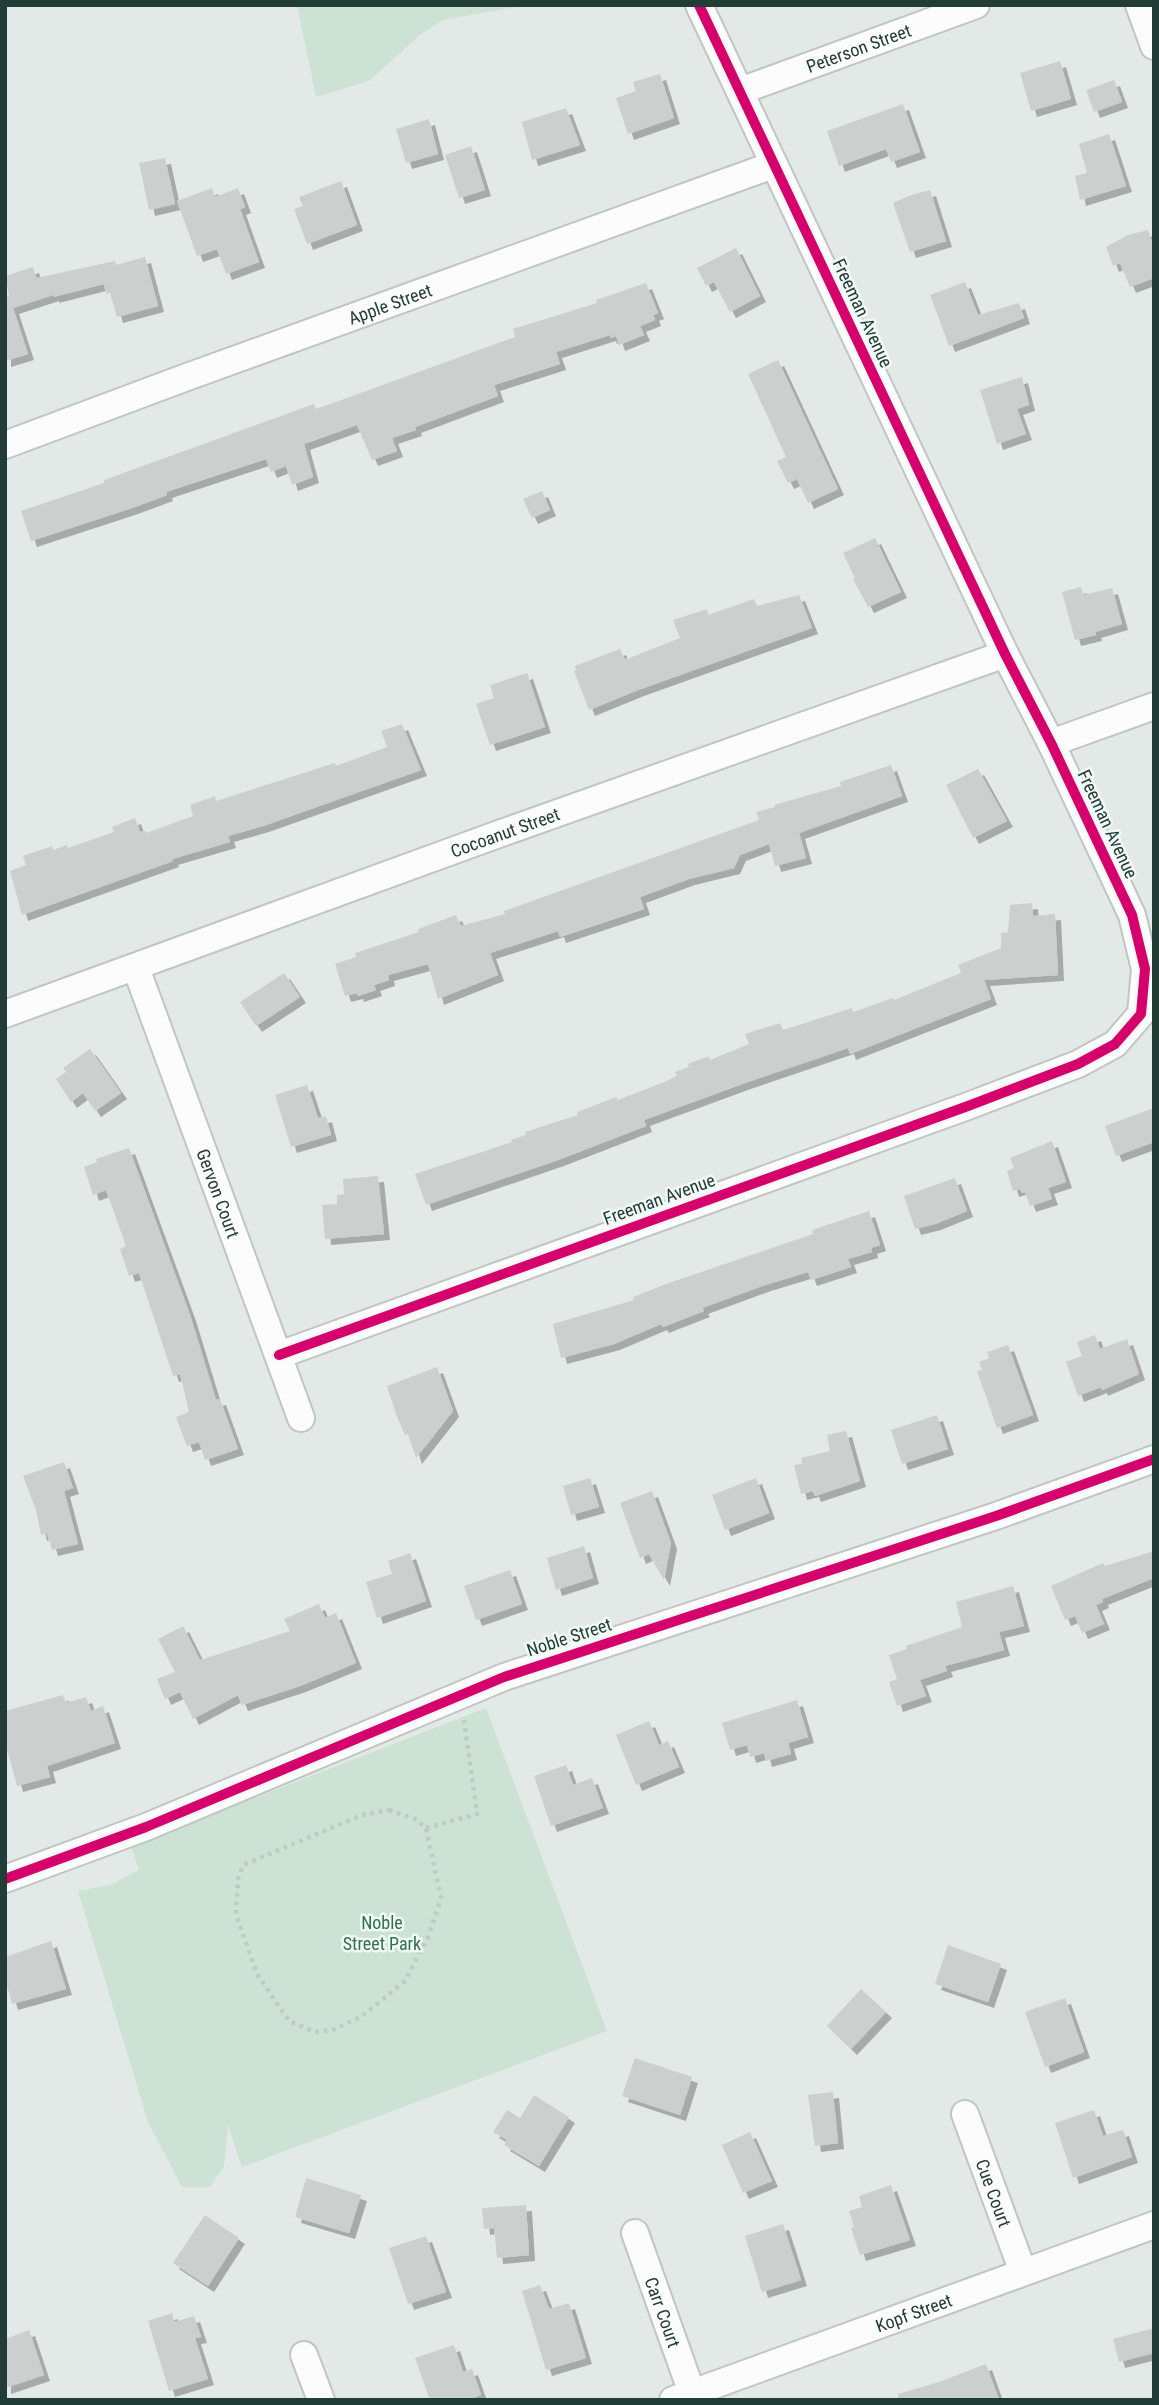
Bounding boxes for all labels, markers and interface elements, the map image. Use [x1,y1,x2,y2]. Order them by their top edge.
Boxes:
street label: Peterson Street [803,19,914,77]
street label: Freeman Avenue [829,255,897,371]
street label: Apple Street [345,279,434,328]
street label: Freeman Avenue [1074,766,1142,882]
street label: Cocoanut Street [448,803,562,861]
street label: Gervon Court [193,1146,245,1241]
street label: Freeman Avenue [600,1169,718,1229]
street label: Noble Street [524,1613,614,1661]
park label: Noble Street Park [343,1912,421,1954]
street label: Cue Court [972,2156,1016,2230]
street label: Carr Court [641,2274,685,2350]
street label: Kopf Street [873,2289,955,2336]

